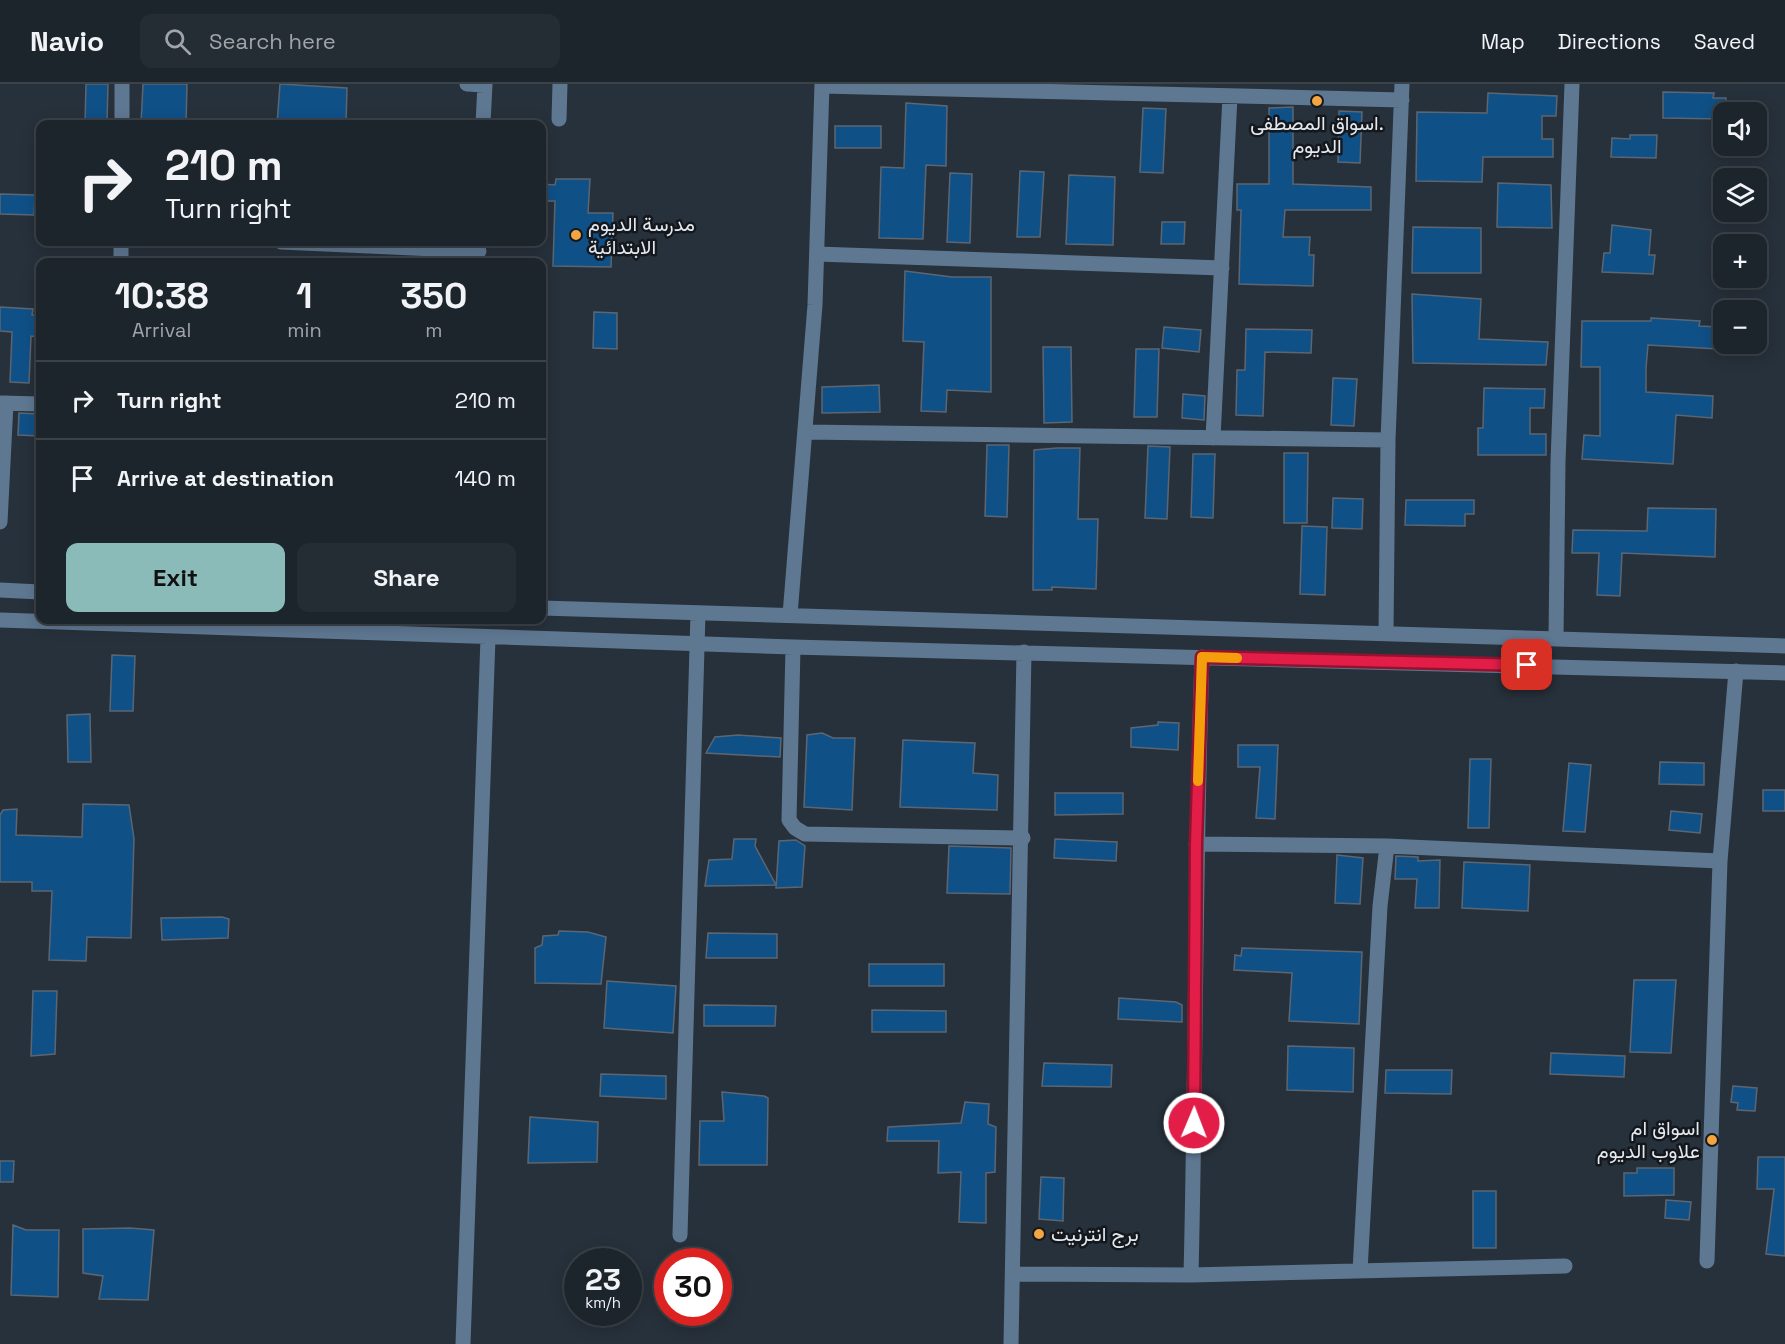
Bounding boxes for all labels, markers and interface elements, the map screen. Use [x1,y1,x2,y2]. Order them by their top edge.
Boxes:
search box [140,14,560,68]
text: Navio [30,23,104,59]
icon: search [161,25,194,58]
text: Search here [209,27,336,55]
text: Map [1481,28,1525,55]
text: Directions [1558,28,1661,55]
text: Saved [1694,28,1755,55]
marker: اسواق المصطفى. الديوم [1310,94,1324,108]
map controls [1713,102,1767,354]
button: sound [1713,102,1767,156]
place label: اسواق المصطفى. الديوم [1250,110,1384,159]
text: 210 m [165,139,283,192]
icon: right [66,144,144,222]
button: layers [1713,168,1767,222]
text: Turn right [165,191,292,226]
place label: مدرسة الديوم الابتدائية [588,211,695,260]
marker: مدرسة الديوم الابتدائية [569,228,583,242]
button: + [1713,234,1767,288]
text: 10:38 [115,273,209,319]
text: 1 [296,273,313,319]
text: 350 [400,273,467,319]
button: − [1713,300,1767,354]
text: Arrival [132,317,191,343]
text: min [287,317,322,343]
text: m [425,317,442,343]
icon: right [66,384,99,417]
text: Turn right [117,386,222,414]
text: 210 m [455,386,516,414]
icon: arrive [66,462,99,495]
text: Arrive at destination [117,464,334,492]
text: 140 m [454,464,516,492]
button: Exit [66,543,285,612]
button: Share [297,543,516,612]
pin [1501,639,1552,690]
icon: arrive [1510,648,1543,681]
position arrow [1162,1091,1226,1155]
place label: اسواق ام علاوب الديوم [1597,1115,1700,1164]
marker: اسواق ام علاوب الديوم [1705,1133,1719,1147]
place label: برج انترنيت [1051,1221,1139,1248]
marker: برج انترنيت [1032,1227,1046,1241]
speed limit sign: 30 [654,1248,732,1326]
text: 23 [585,1260,621,1299]
text: km/h [585,1293,621,1312]

